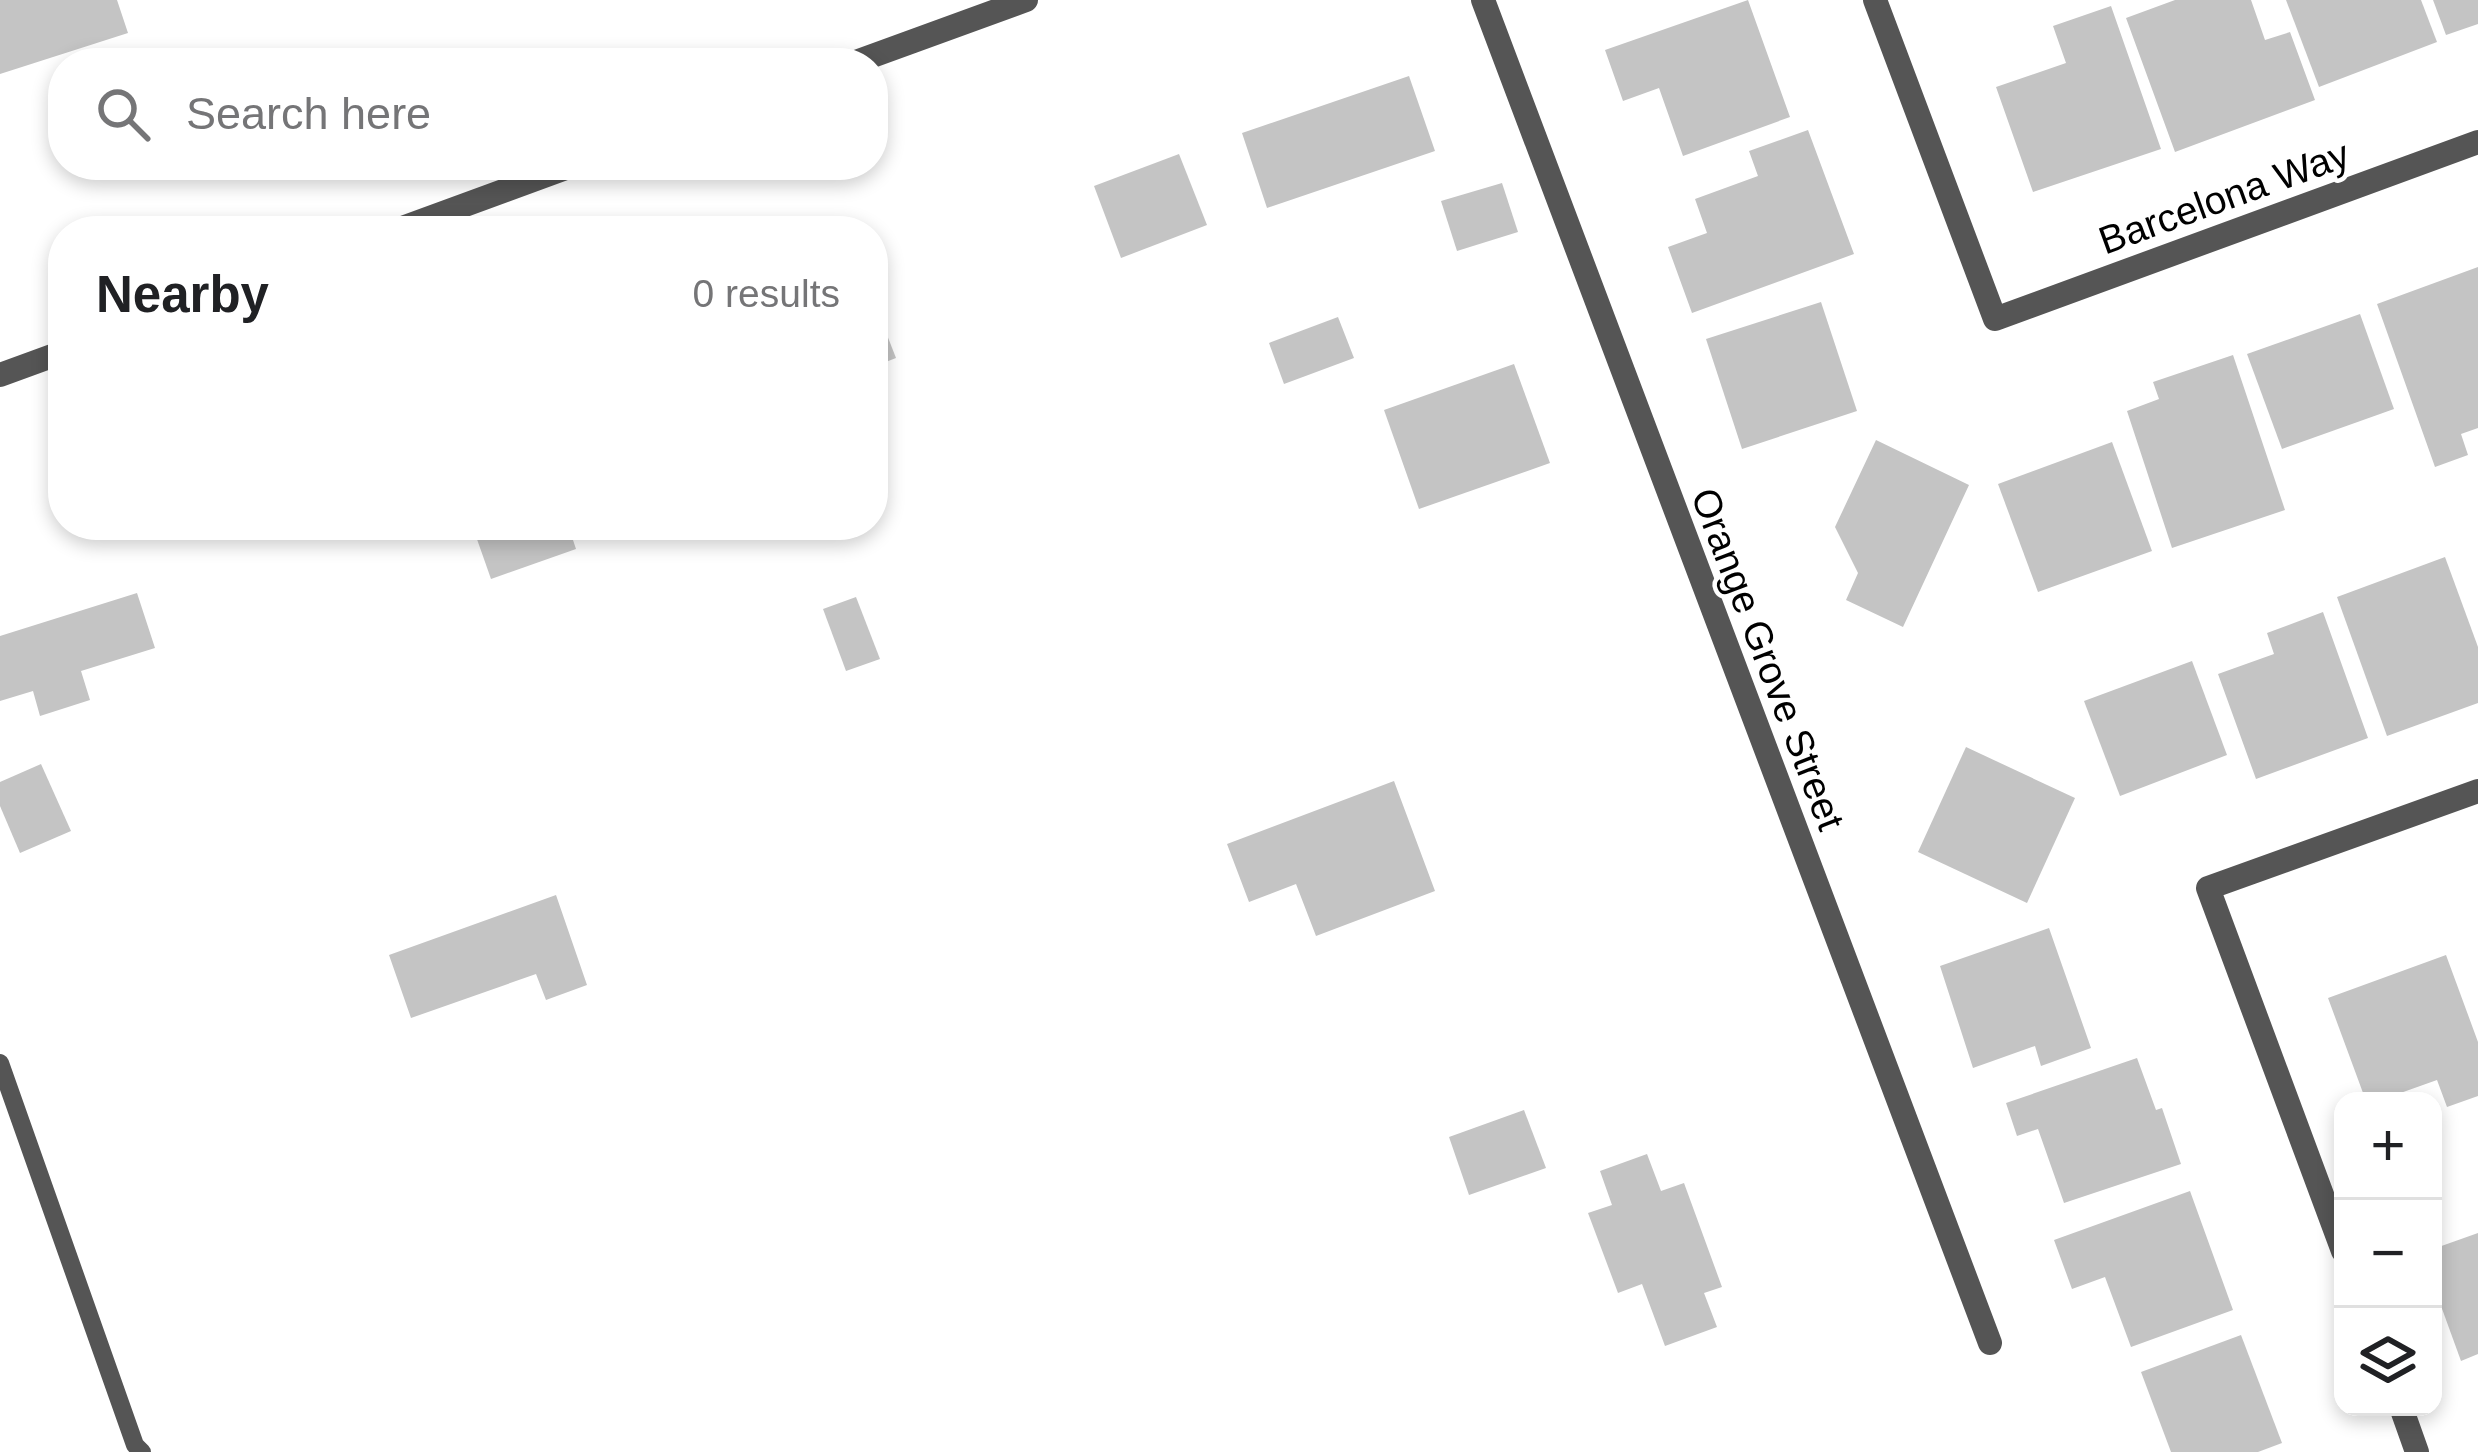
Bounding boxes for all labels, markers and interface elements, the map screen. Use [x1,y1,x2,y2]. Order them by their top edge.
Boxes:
search box [48,48,888,180]
icon: search [90,81,156,147]
text: Search here [186,88,431,139]
street label: Barcelona Way [2093,132,2355,262]
text: Nearby [96,266,269,323]
text: 0 results [693,272,840,315]
street label: Orange Grove Street [1683,482,1853,836]
map controls [2334,1092,2442,1416]
button: + [2334,1092,2442,1200]
button: − [2334,1200,2442,1308]
button: layers [2334,1308,2442,1416]

